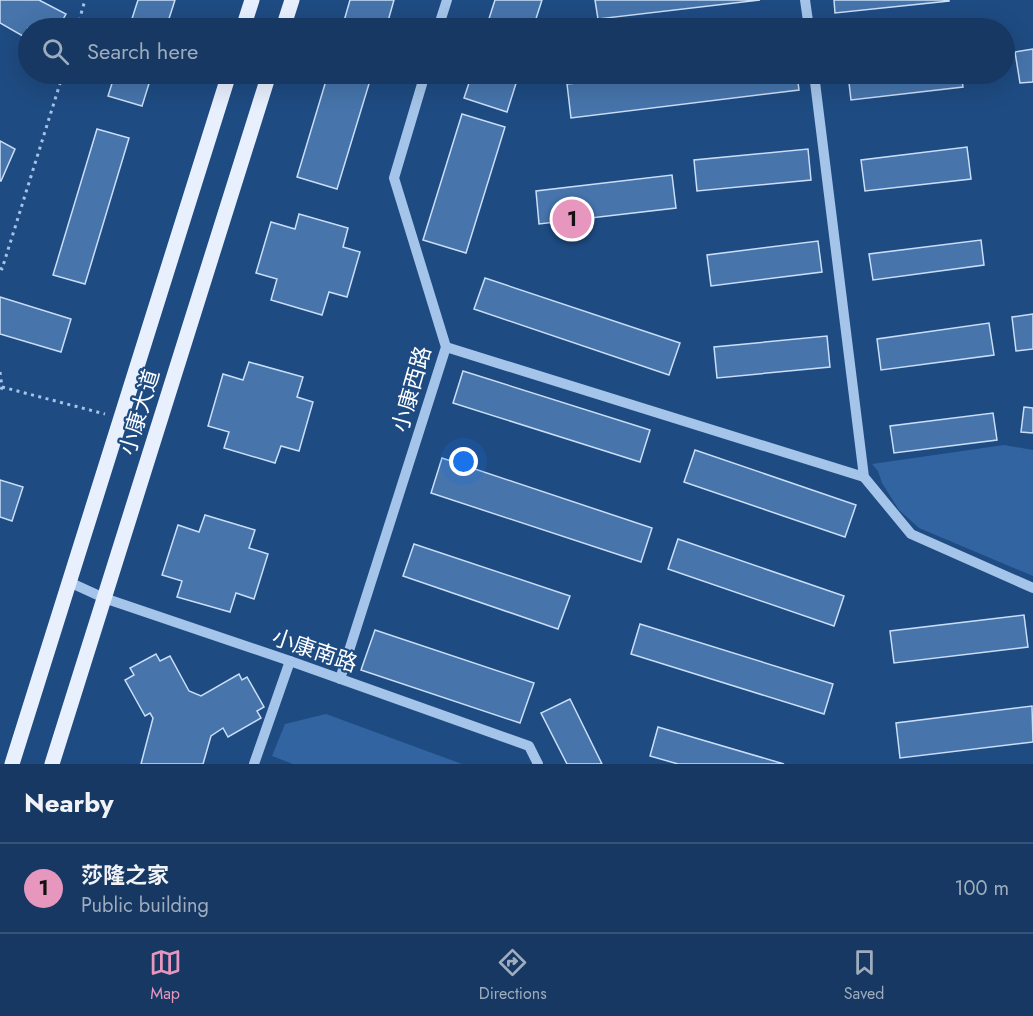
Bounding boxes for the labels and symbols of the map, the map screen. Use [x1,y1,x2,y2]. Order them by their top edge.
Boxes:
pin: 1 [552,196,592,242]
street label: 小康西路 [383,342,439,436]
street label: 小康大道 [111,365,167,459]
your location [449,447,478,476]
street label: 小康南路 [268,621,362,679]

